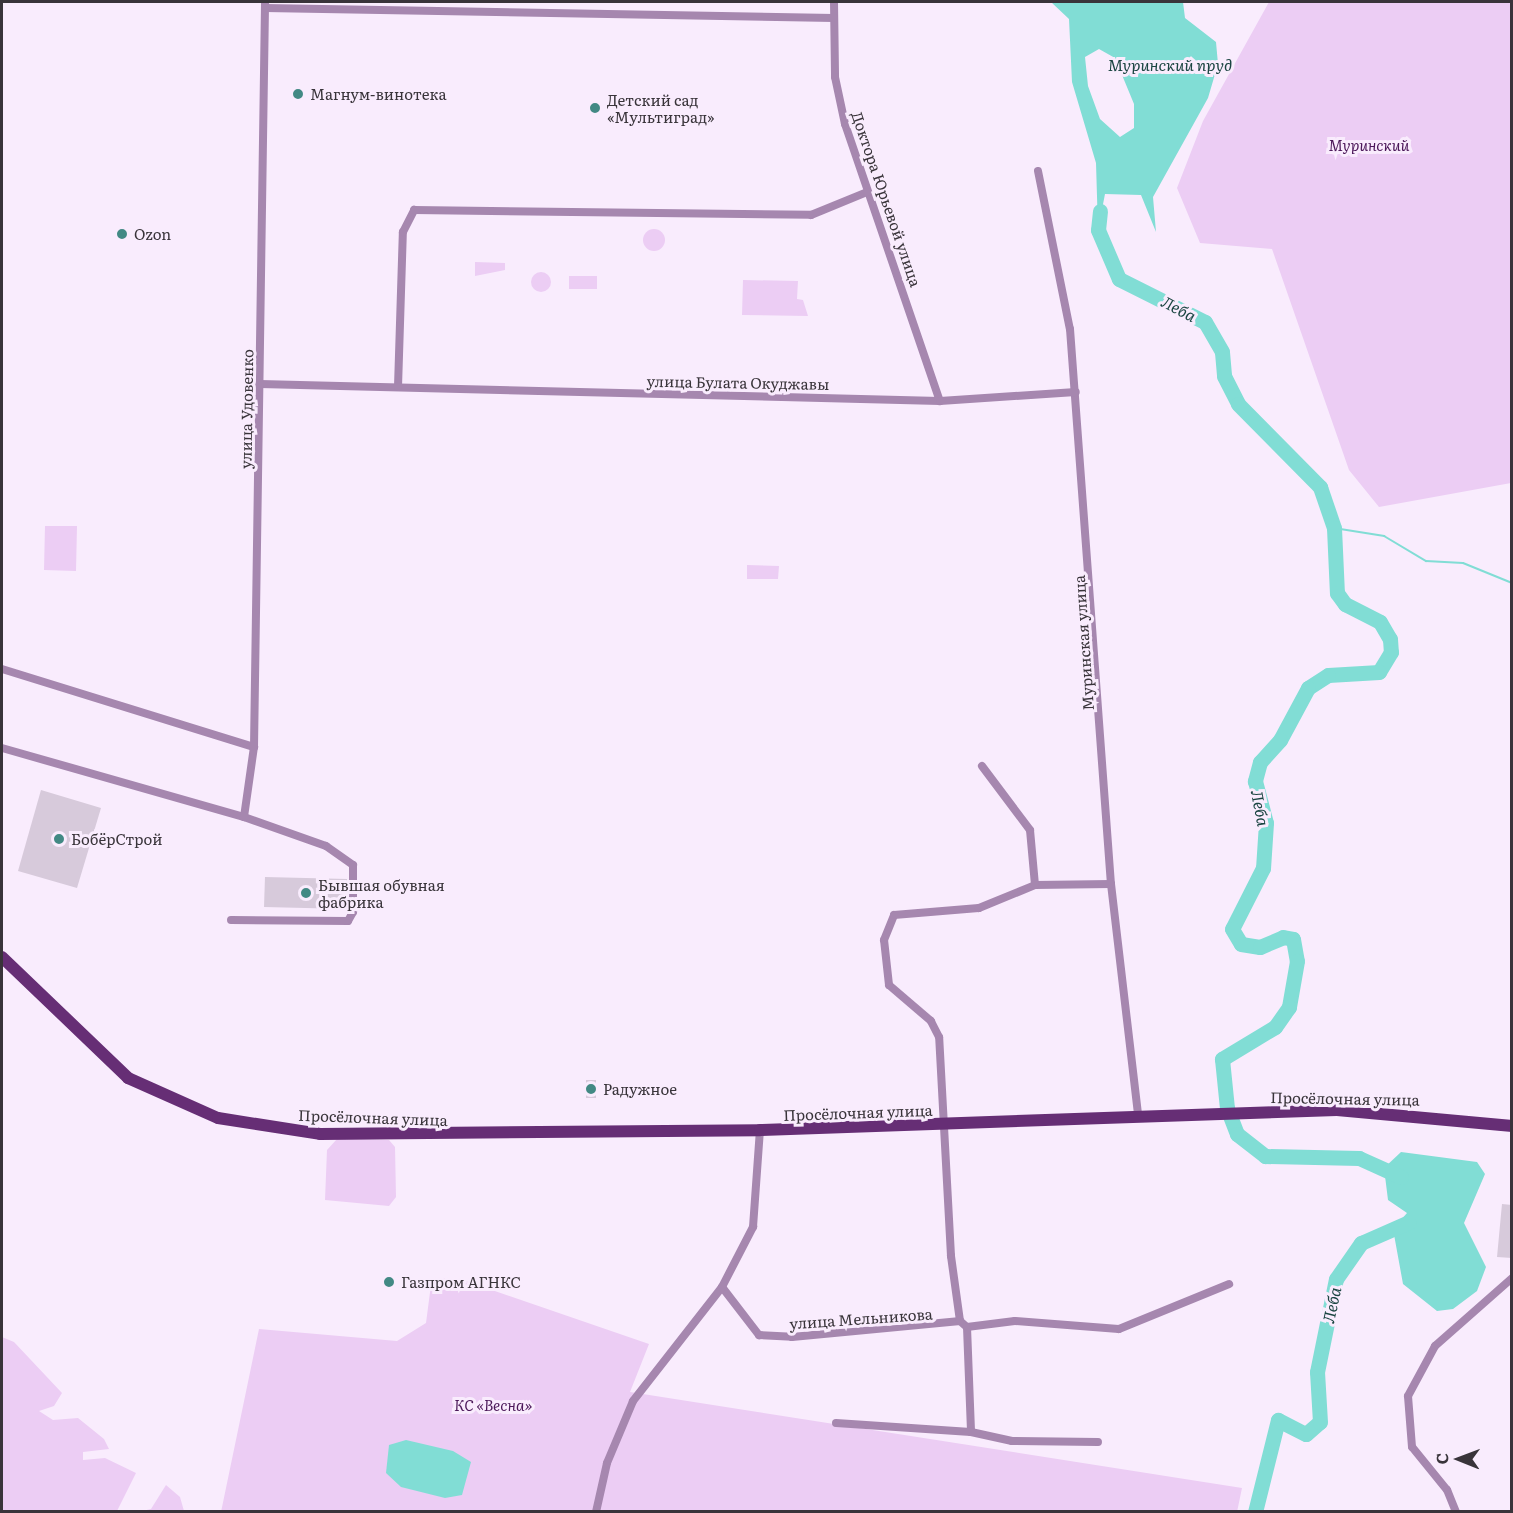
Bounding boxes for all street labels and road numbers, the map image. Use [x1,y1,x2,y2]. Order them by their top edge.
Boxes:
street label: Доктора Юрьевой улица [849,109,925,289]
street label: улица Удовенко [236,349,256,469]
street label: улица Булата Окуджавы [646,371,830,393]
street label: Муринская улица [1069,575,1097,711]
street label: Просёлочная улица [1270,1088,1420,1108]
street label: Просёлочная улица [783,1100,933,1124]
street label: Просёлочная улица [298,1105,448,1129]
street label: улица Мельникова [789,1304,933,1332]

